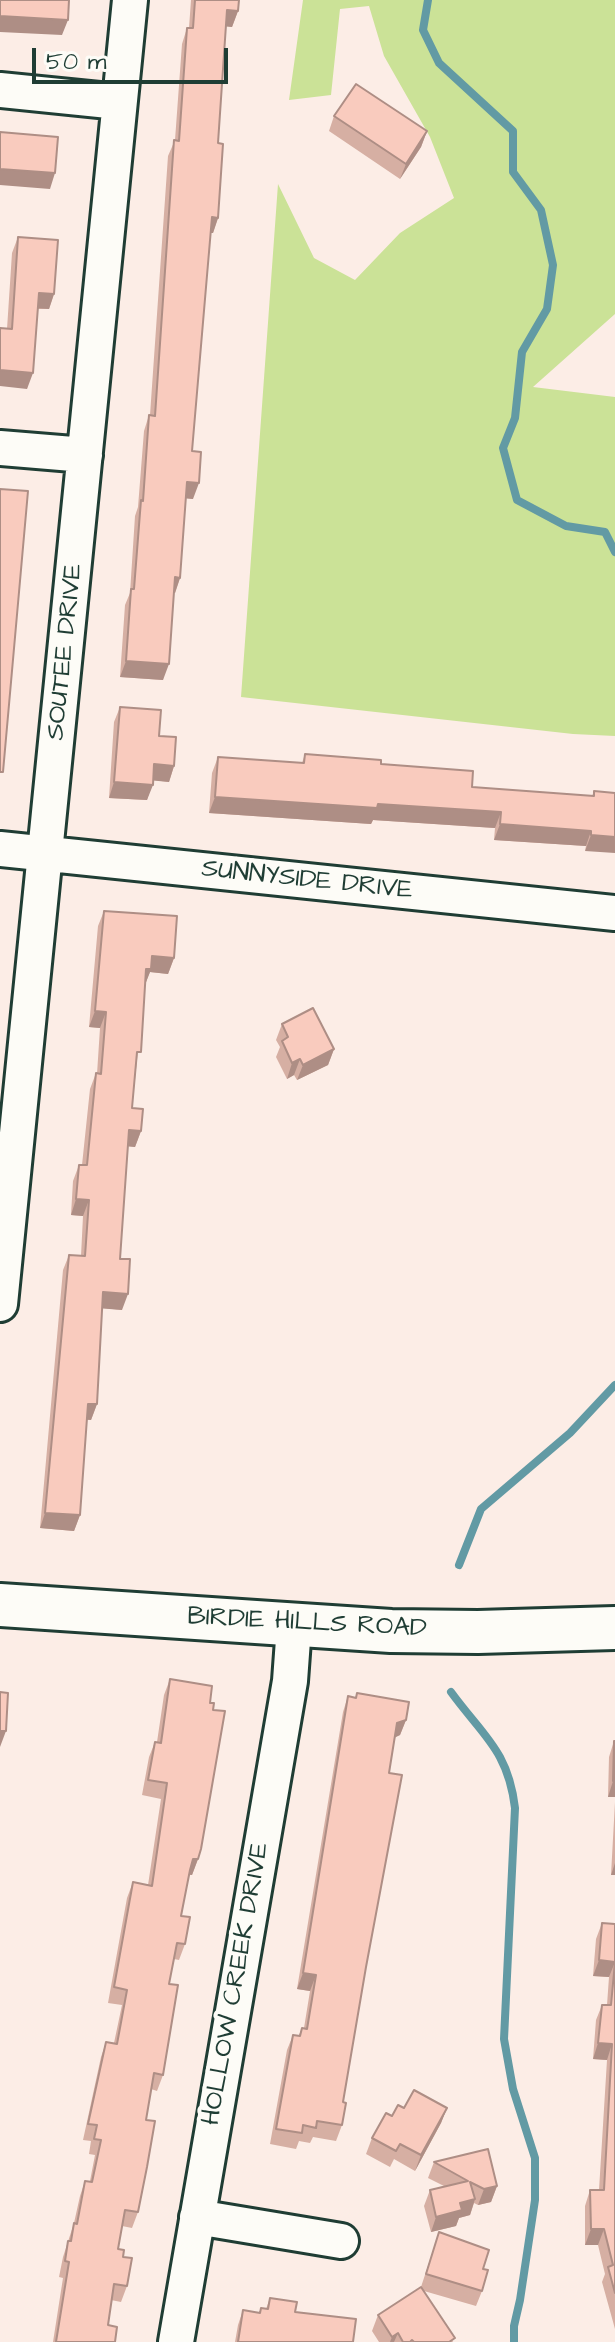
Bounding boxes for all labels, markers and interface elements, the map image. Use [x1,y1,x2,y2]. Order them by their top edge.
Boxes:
scale bar [36,32,232,82]
text: 50 m [46,45,106,79]
street label: SOUTEE DRIVE [41,562,91,742]
street label: SUNNYSIDE DRIVE [200,854,414,908]
street label: BIRDIE HILLS ROAD [186,1602,428,1646]
street label: HOLLOW CREEK DRIVE [197,1840,277,2128]

